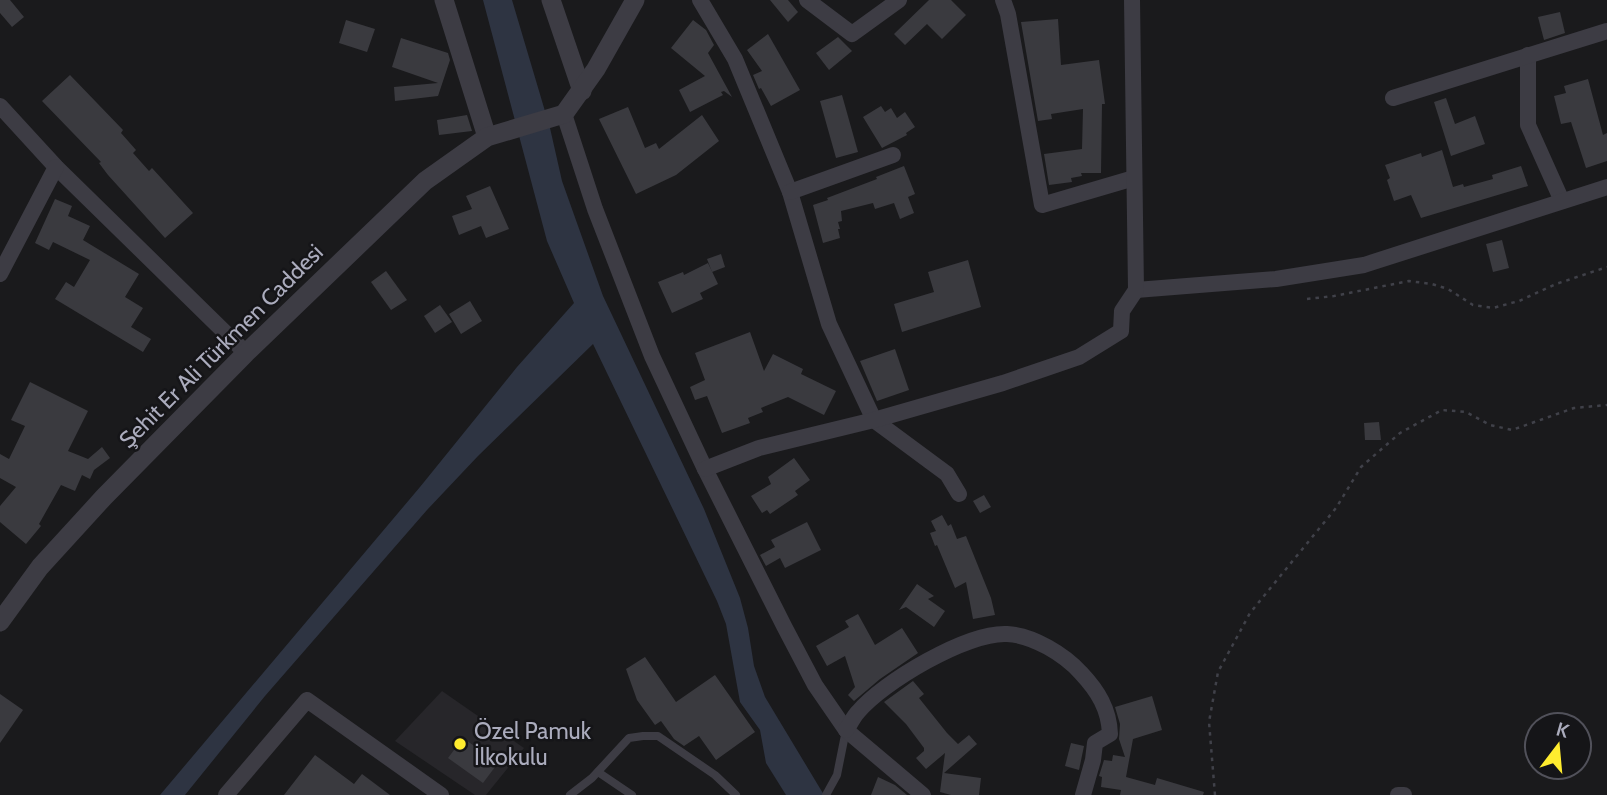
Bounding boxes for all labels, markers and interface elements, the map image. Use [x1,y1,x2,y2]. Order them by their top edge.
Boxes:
street label: Şehit Er Ali Türkmen Caddesi [113,238,329,454]
north arrow [1523,711,1593,781]
place label: Özel Pamuk İlkokulu [474,717,592,771]
text: K [1554,717,1572,743]
marker: Özel Pamuk İlkokulu [452,736,468,752]

